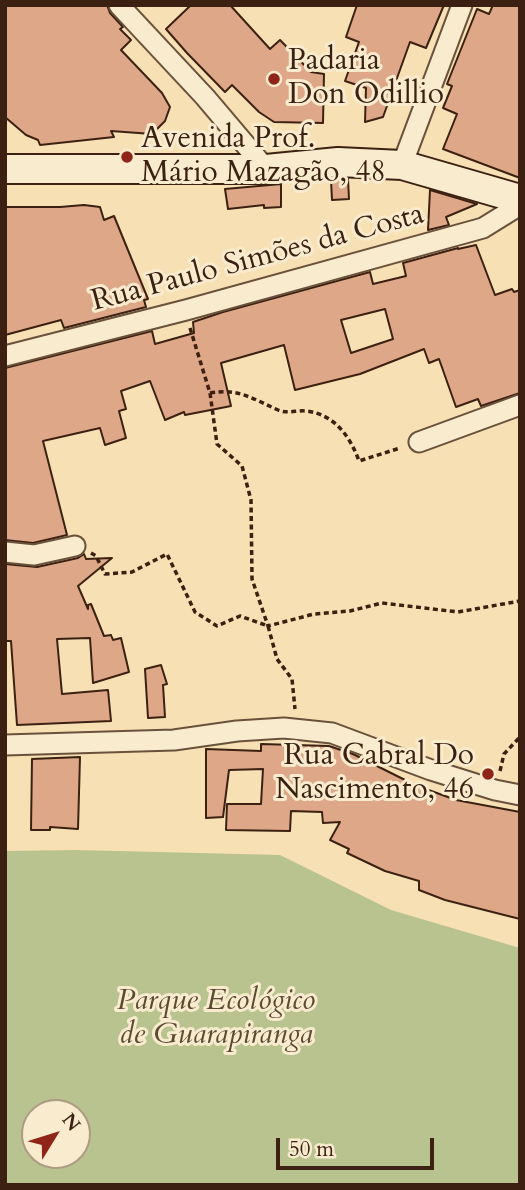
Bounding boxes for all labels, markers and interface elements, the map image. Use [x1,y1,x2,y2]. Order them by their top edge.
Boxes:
place label: Padaria Don Odillio [288,44,444,114]
marker: Padaria Don Odillio [266,71,282,87]
place label: Avenida Prof. Mário Mazagão, 48 [141,122,386,192]
marker: Avenida Prof. Mário Mazagão, 48 [119,149,135,165]
street label: Rua Paulo Simões da Costa [88,197,428,321]
place label: Rua Cabral Do Nascimento, 46 [275,739,474,810]
marker: Rua Cabral Do Nascimento, 46 [480,766,496,782]
park label: Parque Ecológico de Guarapiranga [117,984,315,1054]
north arrow [21,1099,91,1169]
text: N [56,1108,86,1137]
scale bar [280,1124,438,1168]
text: 50 m [289,1135,334,1164]

